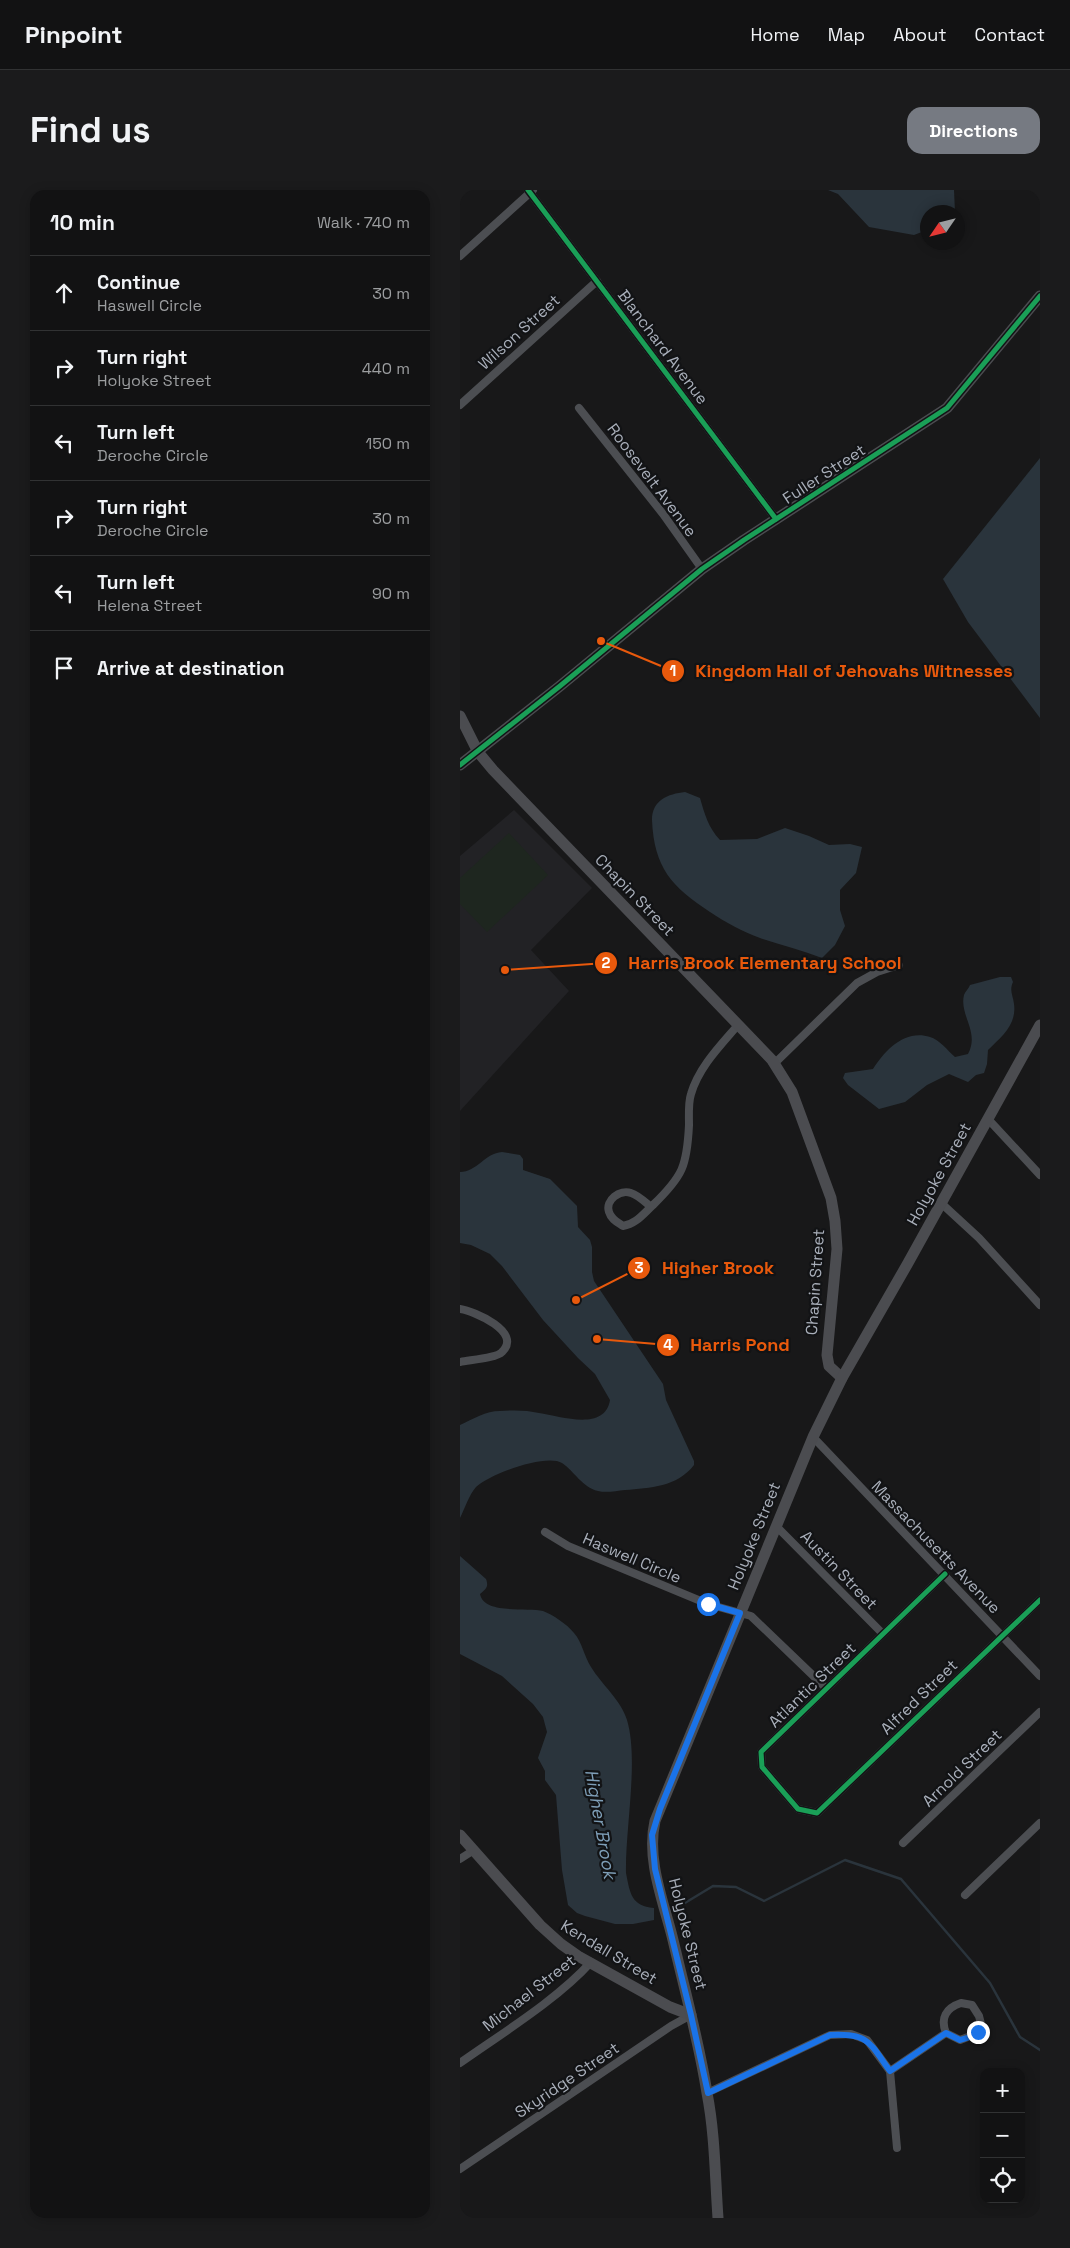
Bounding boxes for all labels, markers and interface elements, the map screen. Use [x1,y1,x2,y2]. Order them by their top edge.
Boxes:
text: Pinpoint [25,19,122,50]
text: Home [751,23,800,46]
text: Map [828,23,865,46]
text: About [893,23,947,46]
text: Contact [975,23,1045,46]
button: Directions [907,107,1040,154]
text: Find us [30,108,151,152]
north arrow [920,205,965,250]
text: 10 min [50,209,115,236]
text: Walk · 740 m [317,212,410,233]
text: Continue [97,270,180,295]
icon: ahead [50,279,78,307]
text: 30 m [372,283,410,304]
street label: Blanchard Avenue [613,285,713,409]
street label: Wilson Street [474,290,564,374]
text: Haswell Circle [97,295,202,316]
text: Turn right [97,345,187,370]
icon: right [50,354,78,382]
text: 440 m [362,358,410,379]
text: Holyoke Street [97,370,212,391]
street label: Roosevelt Avenue [602,419,702,541]
text: Turn left [97,420,175,445]
icon: left [50,429,78,457]
text: 150 m [366,433,410,454]
street label: Fuller Street [779,439,869,509]
text: Deroche Circle [97,445,209,466]
text: Turn right [97,495,187,520]
icon: right [50,504,78,532]
text: 30 m [372,508,410,529]
text: Deroche Circle [97,520,209,541]
text: Turn left [97,570,175,595]
icon: left [50,579,78,607]
text: 90 m [372,583,410,604]
text: Helena Street [97,595,202,616]
icon: arrive [50,654,78,682]
callout: Kingdom Hall of Jehovahs Witnesses [660,655,1023,688]
text: Arrive at destination [97,656,285,681]
text: Kingdom Hall of Jehovahs Witnesses [695,659,1013,682]
text: 1 [670,661,676,680]
street label: Chapin Street [591,849,679,941]
callout: Harris Brook Elementary School [593,946,912,979]
text: Harris Brook Elementary School [628,951,902,974]
text: 2 [602,953,611,972]
street label: Holyoke Street [902,1119,976,1229]
street label: Chapin Street [801,1228,829,1336]
callout: Higher Brook [627,1252,784,1285]
text: Higher Brook [662,1256,774,1279]
text: 3 [634,1258,644,1277]
callout: Harris Pond [655,1329,800,1362]
text: Harris Pond [690,1333,790,1356]
text: 4 [663,1335,673,1354]
street label: Massachusetts Avenue [867,1476,1005,1618]
street label: Holyoke Street [723,1479,785,1593]
street label: Austin Street [796,1526,882,1614]
street label: Haswell Circle [580,1528,684,1588]
route start [697,1593,720,1616]
street label: Atlantic Street [764,1638,860,1732]
street label: Alfred Street [876,1655,962,1739]
street label: Arnold Street [918,1725,1006,1811]
water label: Higher Brook [580,1767,622,1883]
street label: Holyoke Street [664,1876,712,1992]
street label: Kendall Street [557,1915,661,1989]
street label: Michael Street [478,1950,580,2036]
route end [967,2021,990,2044]
street label: Skyridge Street [511,2037,623,2123]
map controls [980,2068,1025,2203]
button: + [980,2068,1025,2113]
button: − [980,2113,1025,2158]
button: locate [980,2158,1025,2203]

